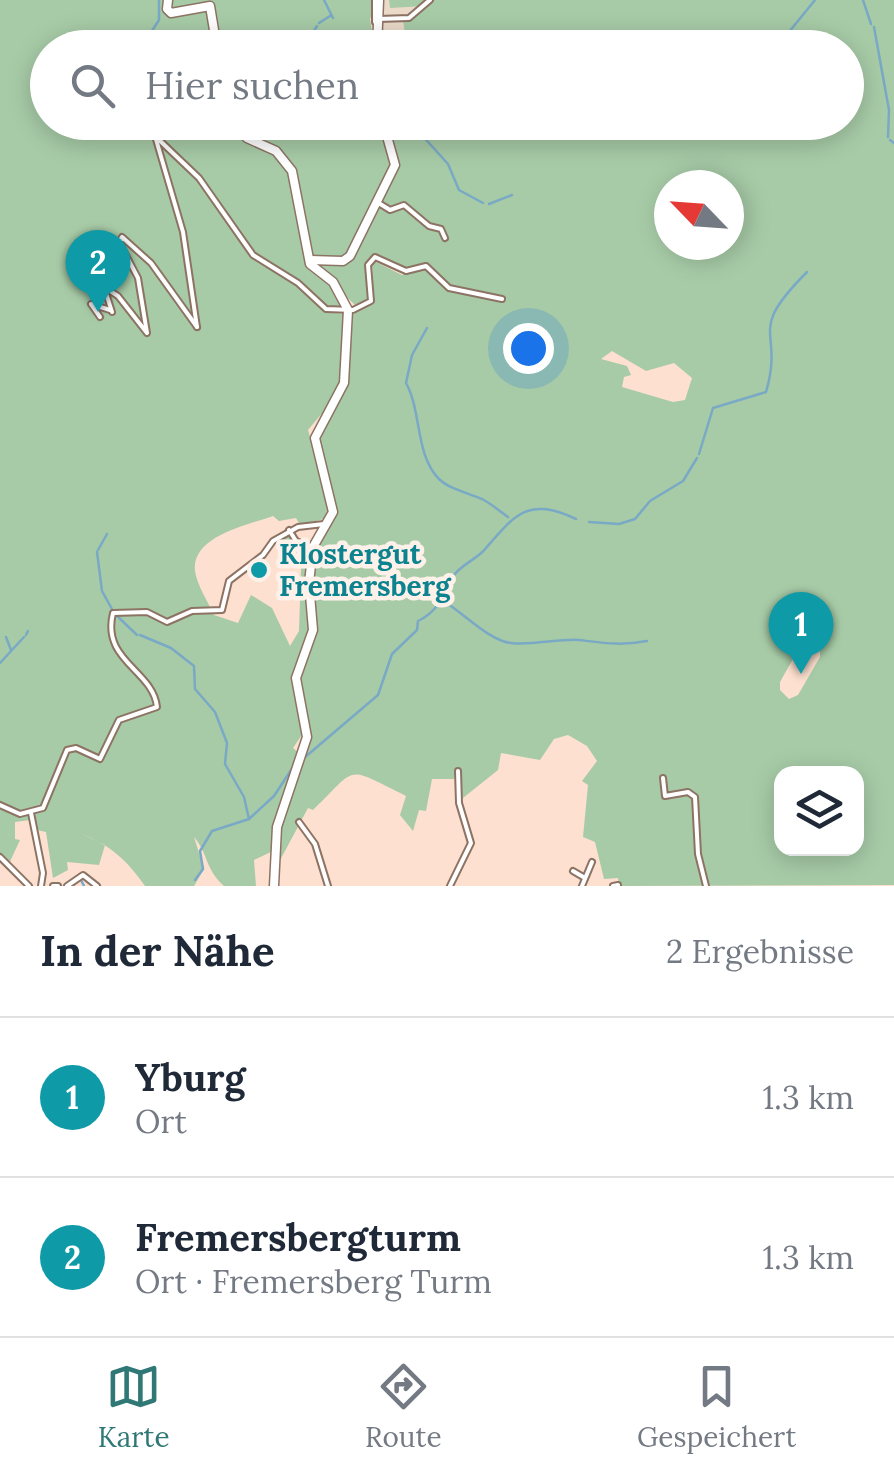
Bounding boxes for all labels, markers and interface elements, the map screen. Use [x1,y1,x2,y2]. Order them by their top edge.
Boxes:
search box [30,30,864,140]
icon: search [65,58,120,113]
text: Hier suchen [145,61,359,109]
north arrow [654,170,744,260]
pin: 2 [66,230,130,312]
your location [503,323,554,374]
place label: Klostergut Fremersberg [279,536,452,604]
marker: Klostergut Fremersberg [248,559,270,581]
pin: 1 [768,592,834,674]
map controls [774,766,864,856]
button: layers [774,766,864,856]
text: In der Nähe [40,924,275,978]
text: 2 Ergebnisse [666,931,854,972]
text: Yburg [135,1053,246,1101]
text: 1 [66,1077,79,1118]
text: 1.3 km [762,1077,854,1118]
text: Ort [135,1101,187,1142]
text: Fremersbergturm [135,1213,461,1261]
text: 2 [64,1237,81,1278]
text: 1.3 km [762,1237,854,1278]
text: Ort · Fremersberg Turm [135,1261,492,1302]
tab: Karte [98,1359,170,1455]
tab: Route [365,1359,442,1455]
tab: Gespeichert [637,1359,796,1455]

